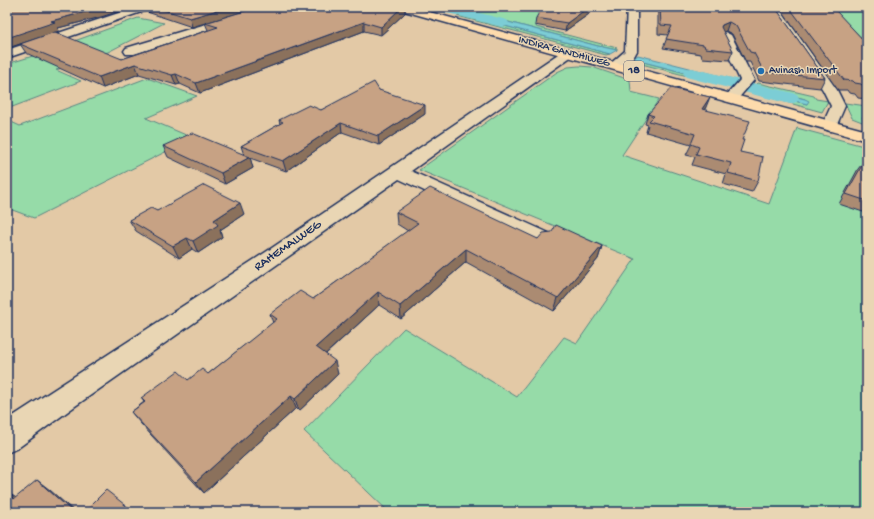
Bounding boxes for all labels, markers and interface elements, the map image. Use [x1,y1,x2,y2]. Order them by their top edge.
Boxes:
street label: INDIRA GANDHIWEG [517,34,612,70]
road number: 18 [624,61,644,81]
place label: Avinash Import [769,65,838,77]
marker: Avinash Import [756,66,766,76]
street label: RAHEMALWEG [251,217,325,275]

